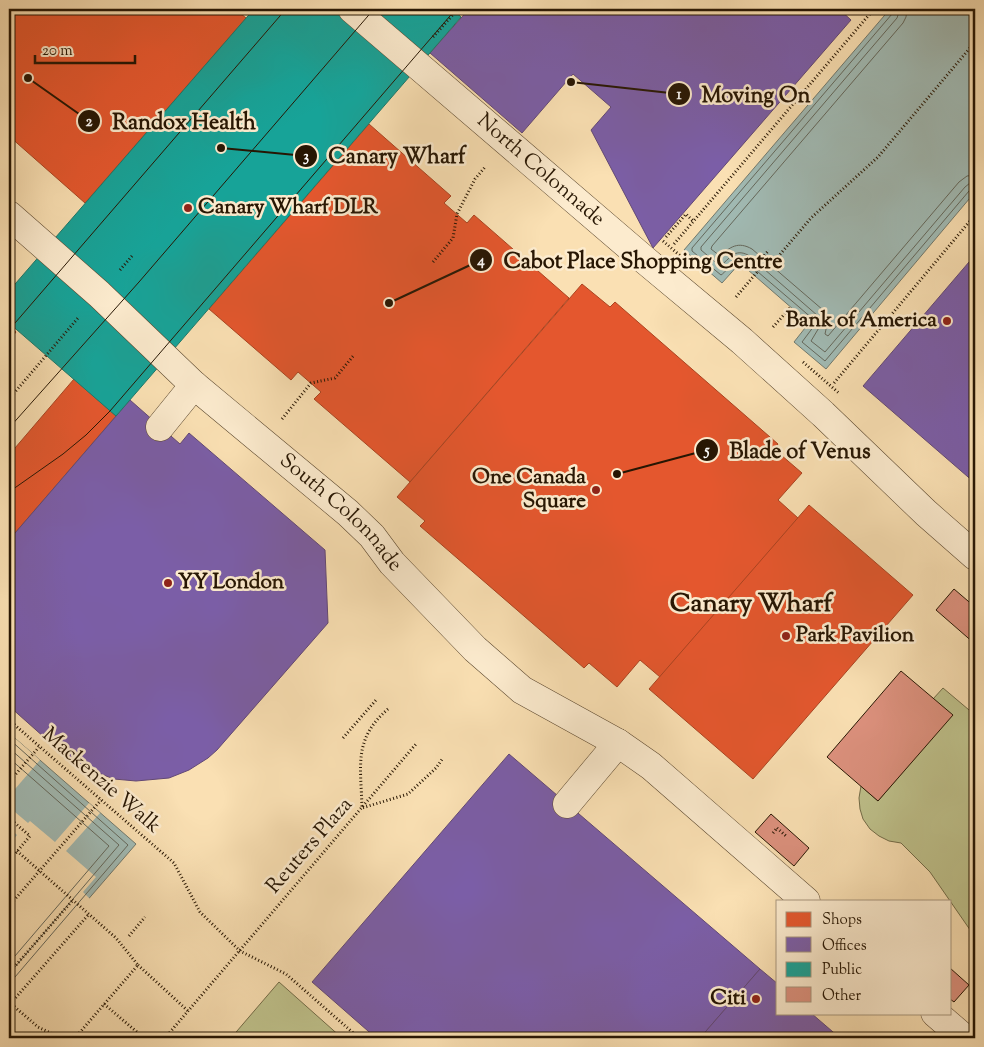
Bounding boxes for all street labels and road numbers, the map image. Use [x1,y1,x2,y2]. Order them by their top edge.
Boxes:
street label: North Colonnade [470,107,611,234]
street label: South Colonnade [272,447,408,579]
street label: Mackenzie Walk [35,721,167,841]
street label: Reuters Plaza [260,791,361,901]

